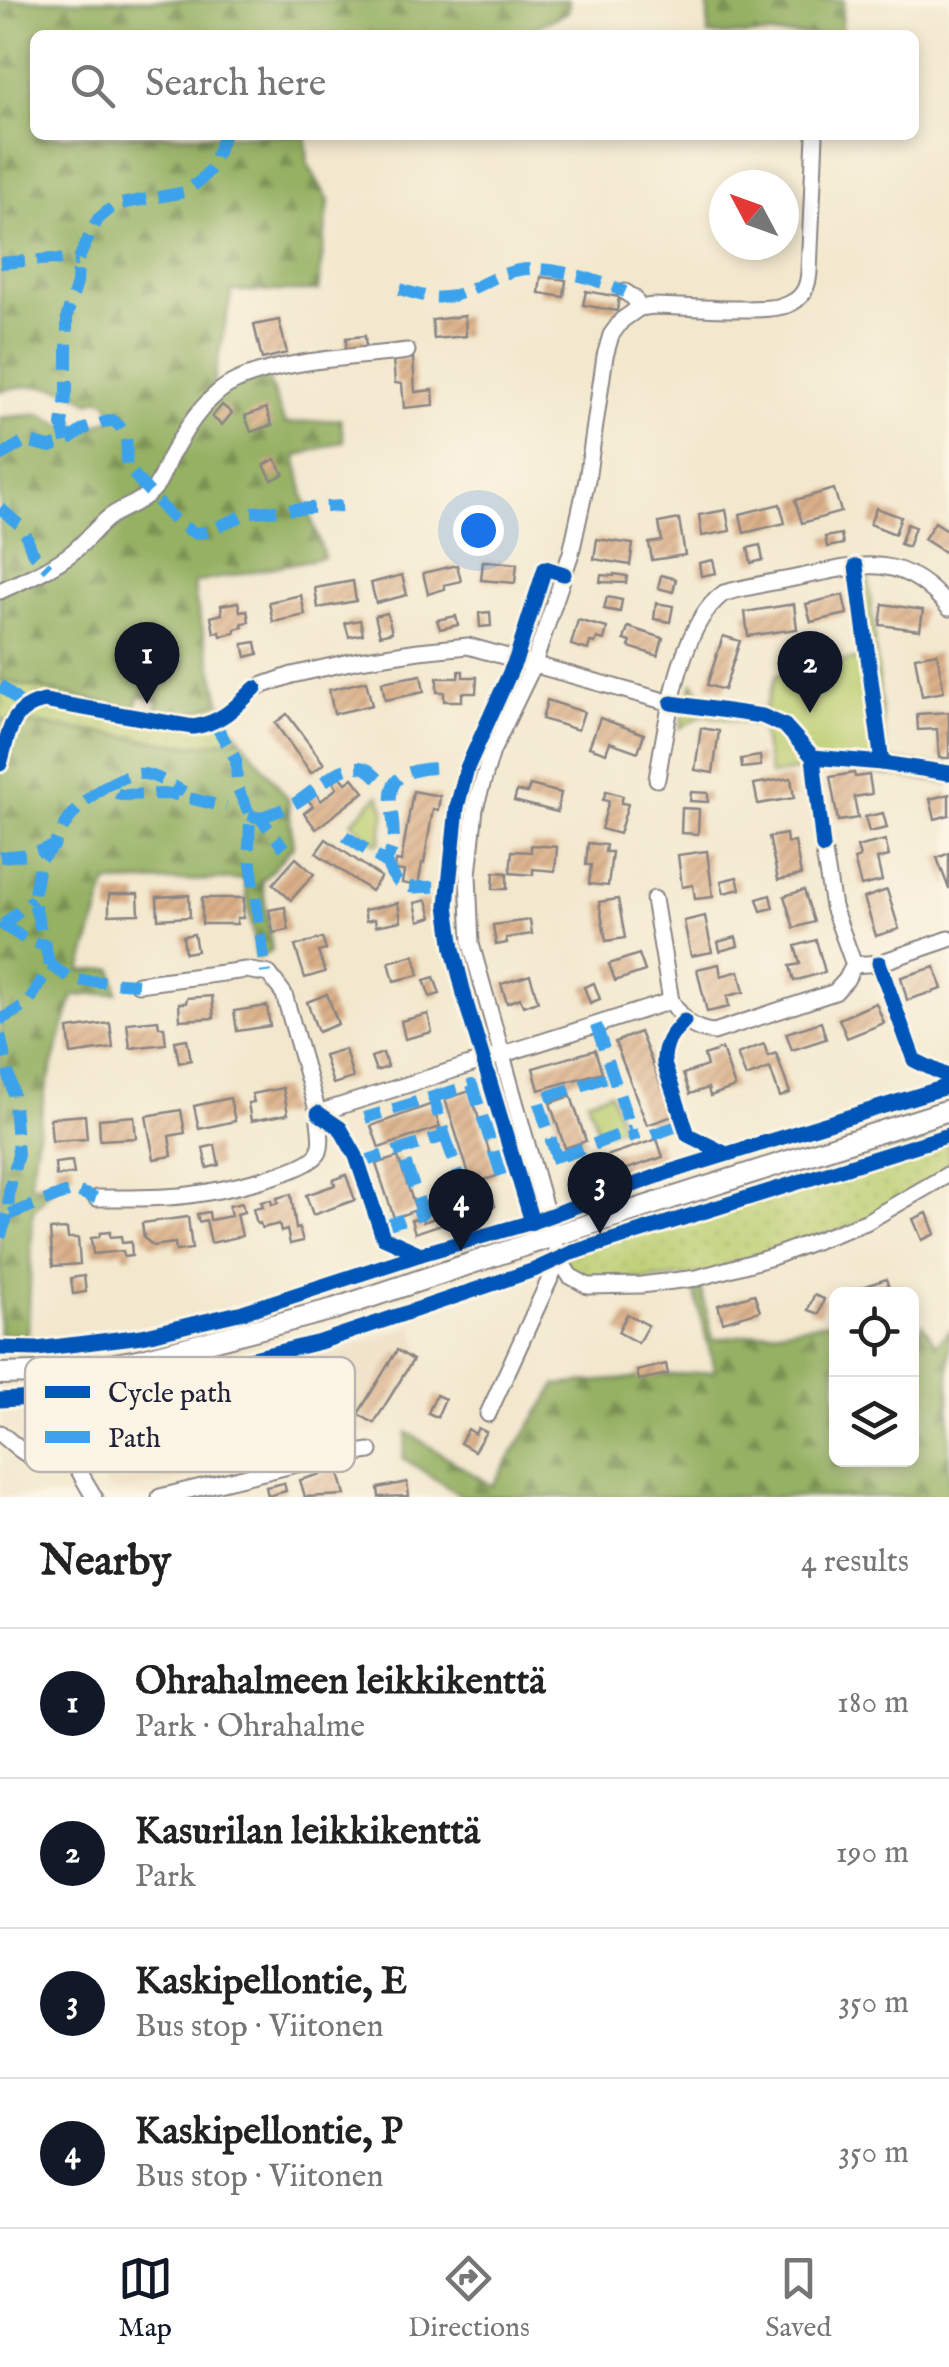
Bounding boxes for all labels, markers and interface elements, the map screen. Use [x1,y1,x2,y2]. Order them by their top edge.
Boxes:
search box [30,30,919,140]
icon: search [65,58,120,113]
text: Search here [145,61,326,109]
north arrow [709,170,799,260]
your location [453,505,504,556]
pin: 1 [114,622,180,704]
pin: 2 [778,630,842,713]
pin: 3 [568,1152,632,1234]
pin: 4 [428,1168,494,1251]
map controls [829,1287,919,1467]
button: locate [829,1287,919,1377]
legend [25,1357,355,1472]
text: Cycle path [108,1377,232,1412]
button: layers [829,1377,919,1467]
text: Path [108,1422,161,1457]
text: Nearby [40,1536,171,1589]
text: 4 results [801,1542,909,1583]
text: Ohrahalmeen leikkikenttä [135,1659,546,1707]
text: 1 [67,1683,78,1724]
text: 180 m [837,1683,909,1724]
text: Park · Ohrahalme [135,1707,365,1748]
text: Kasurilan leikkikenttä [135,1809,480,1857]
text: 2 [65,1833,80,1874]
text: 190 m [836,1833,909,1874]
text: Park [135,1857,196,1898]
text: Kaskipellontie, E [135,1959,407,2007]
text: 3 [67,1983,78,2024]
text: 350 m [838,1983,909,2024]
text: Bus stop · Viitonen [135,2007,384,2048]
text: Kaskipellontie, P [135,2109,403,2157]
text: 4 [65,2133,80,2174]
text: 350 m [838,2133,909,2174]
text: Bus stop · Viitonen [135,2157,384,2198]
tab: Map [118,2251,173,2346]
tab: Directions [408,2251,530,2346]
tab: Saved [765,2251,831,2346]

